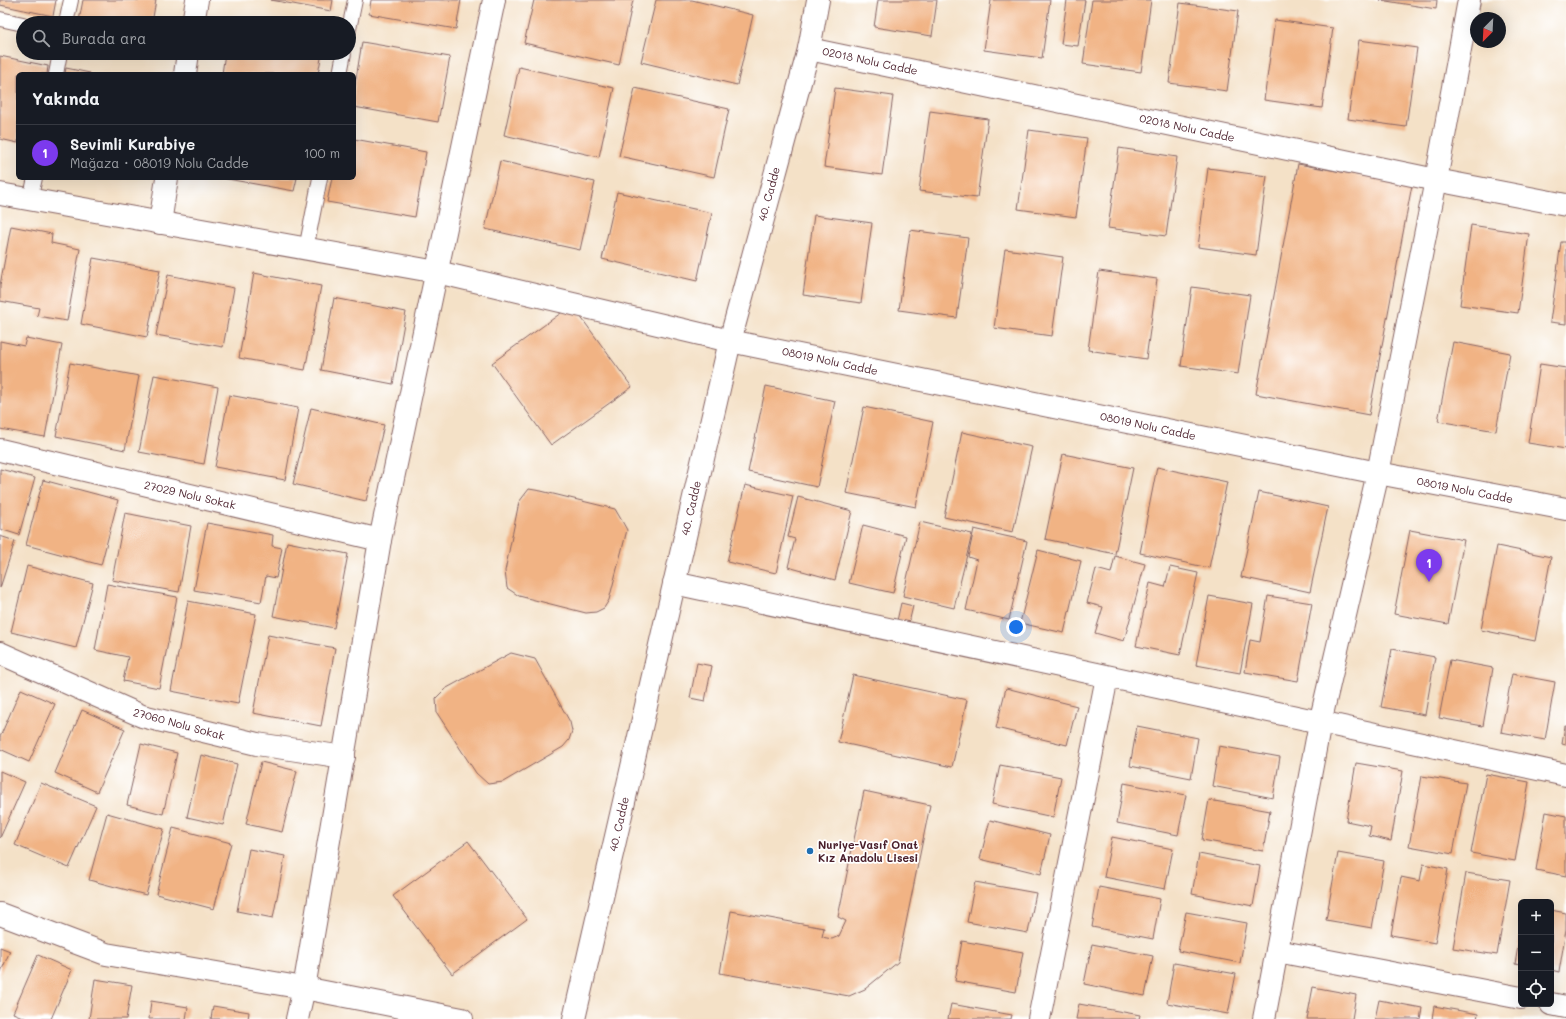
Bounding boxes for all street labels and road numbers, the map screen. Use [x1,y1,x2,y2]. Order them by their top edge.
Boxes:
street label: 02018 Nolu Cadde [821,43,919,78]
street label: 02018 Nolu Cadde [1138,110,1236,145]
street label: 40. Cadde [754,165,783,223]
street label: 08019 Nolu Cadde [781,343,880,378]
street label: 08019 Nolu Cadde [1099,408,1198,443]
street label: 08019 Nolu Cadde [1416,473,1515,506]
street label: 27029 Nolu Sokak [143,477,237,512]
street label: 40. Cadde [677,479,704,537]
street label: 27060 Nolu Sokak [132,704,227,743]
street label: 40. Cadde [605,795,632,853]

